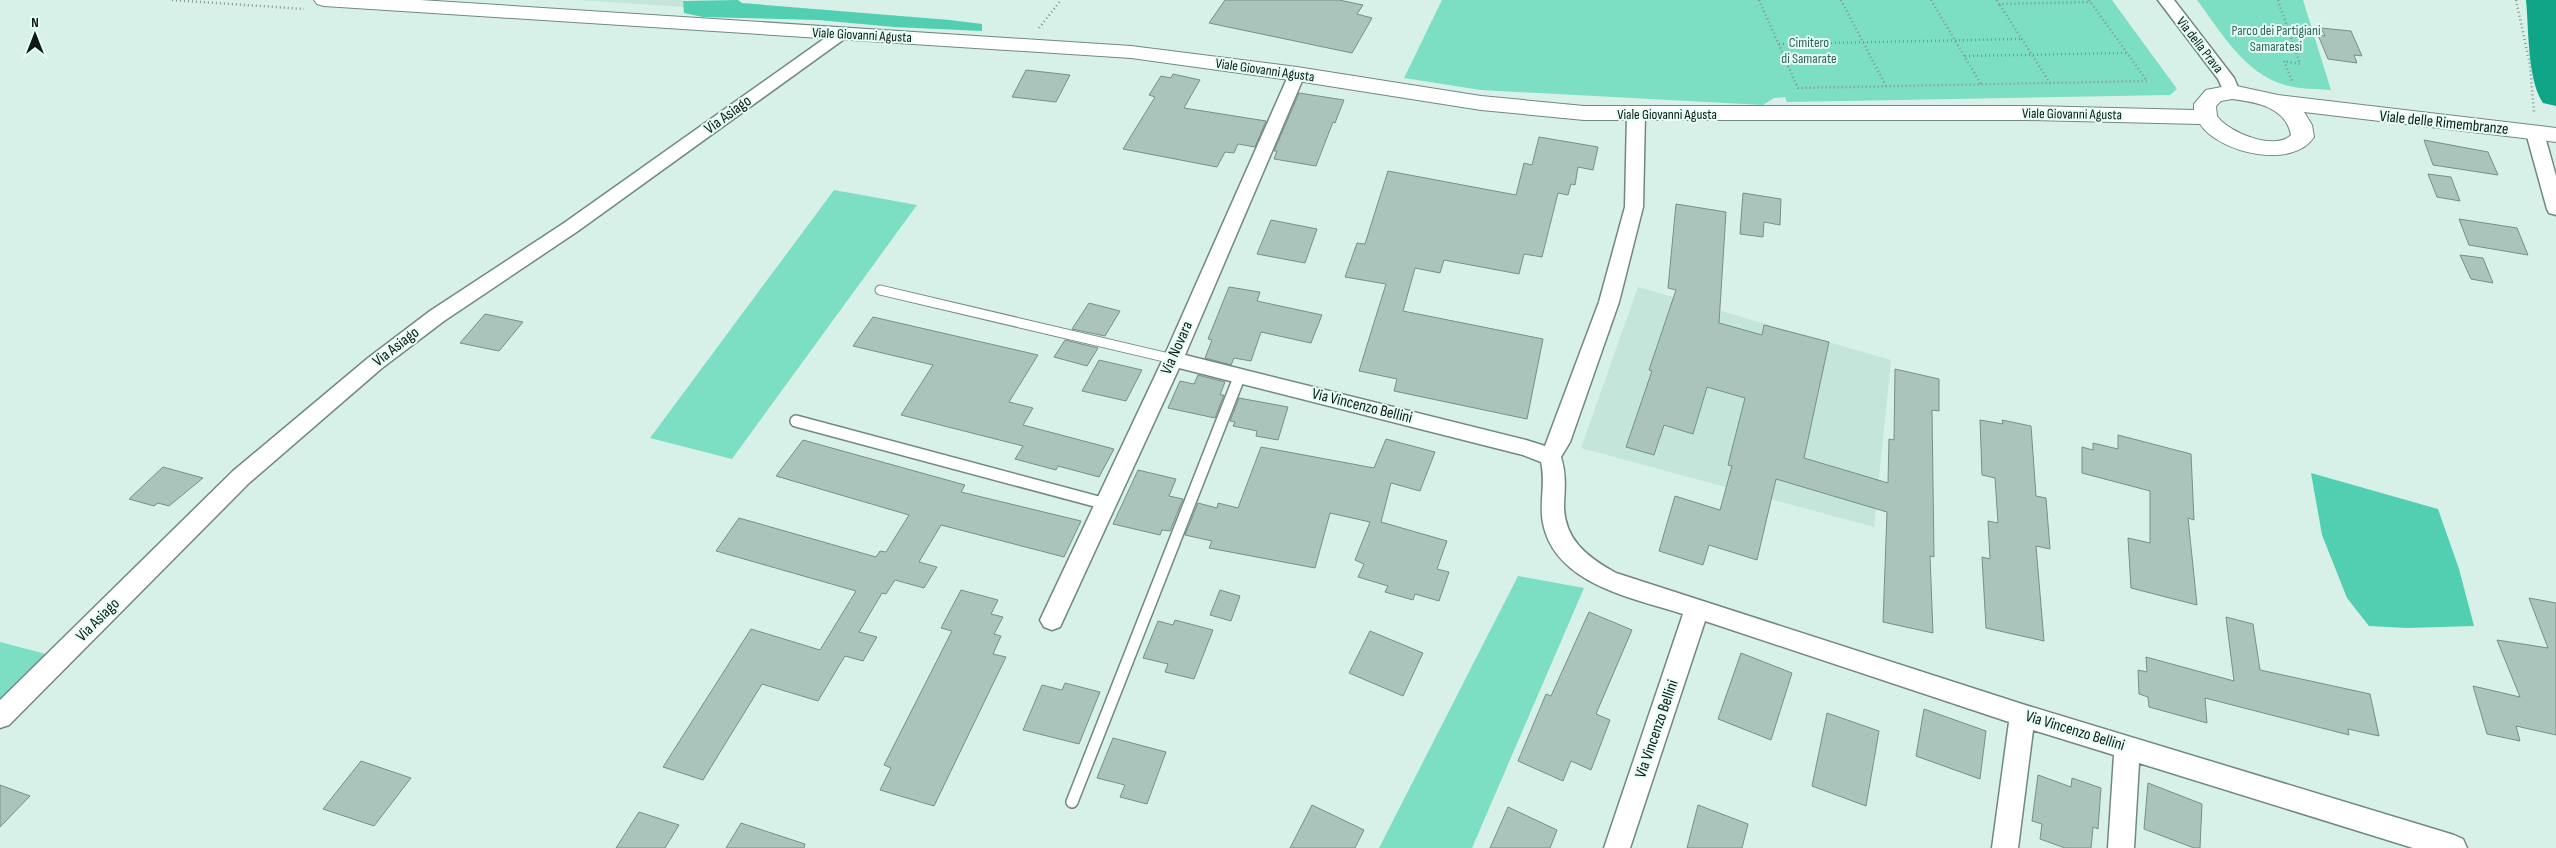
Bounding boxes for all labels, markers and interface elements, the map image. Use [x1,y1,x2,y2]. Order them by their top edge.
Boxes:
north arrow [10,10,60,60]
text: N [31,14,39,31]
street label: Via della Prava [2173,14,2227,76]
park label: Parco dei Partigiani Samaratesi [2231,22,2321,55]
street label: Viale Giovanni Agusta [812,24,912,46]
park label: Cimitero di Samarate [1781,34,1837,67]
street label: Viale Giovanni Agusta [1214,55,1316,85]
street label: Via Asiago [701,92,755,138]
street label: Viale Giovanni Agusta [2022,105,2122,123]
street label: Viale Giovanni Agusta [1617,106,1717,123]
street label: Viale delle Rimembranze [2379,107,2509,139]
street label: Via Novara [1157,318,1197,378]
street label: Via Asiago [369,323,423,371]
street label: Via Vincenzo Bellini [1310,384,1414,428]
street label: Via Asiago [72,594,124,646]
street label: Via Vincenzo Bellini [1631,677,1683,781]
street label: Via Vincenzo Bellini [2023,707,2127,755]

